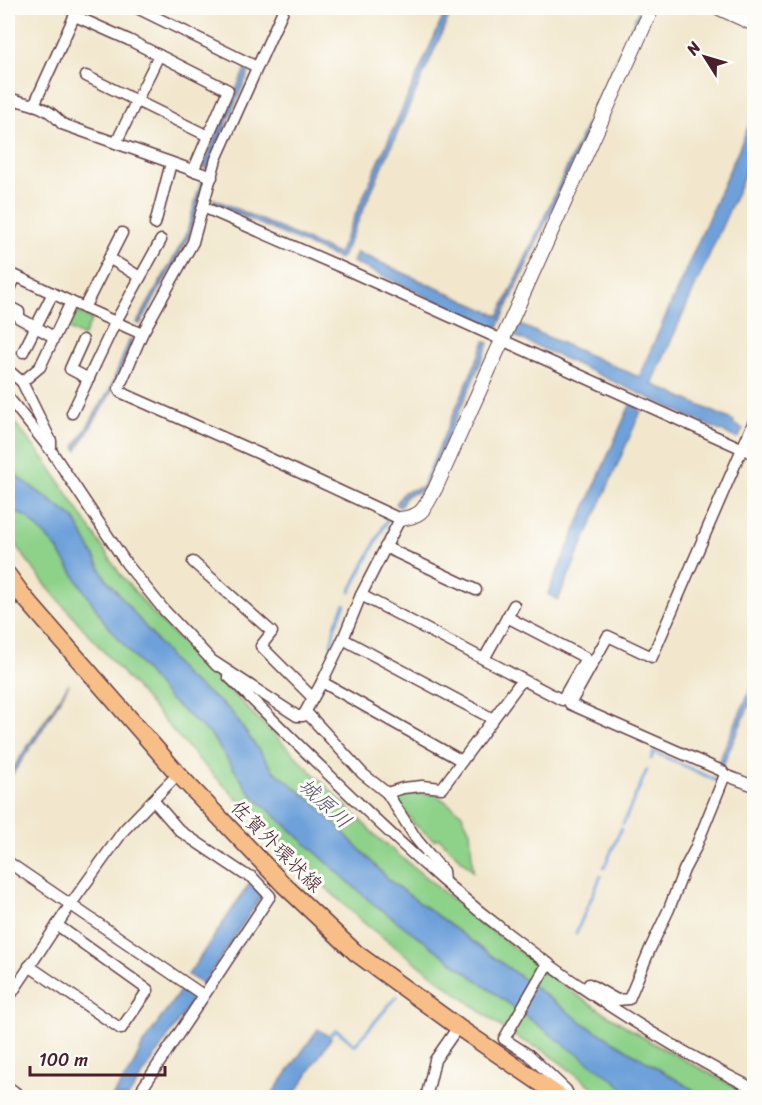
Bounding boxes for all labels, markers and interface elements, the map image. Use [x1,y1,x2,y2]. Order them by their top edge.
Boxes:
north arrow [675,27,735,87]
text: N [678,34,709,62]
water label: 城原川 [289,768,361,838]
street label: 佐賀外環状線 [222,792,331,901]
scale bar [30,1039,165,1077]
text: 100 m [39,1044,88,1076]

